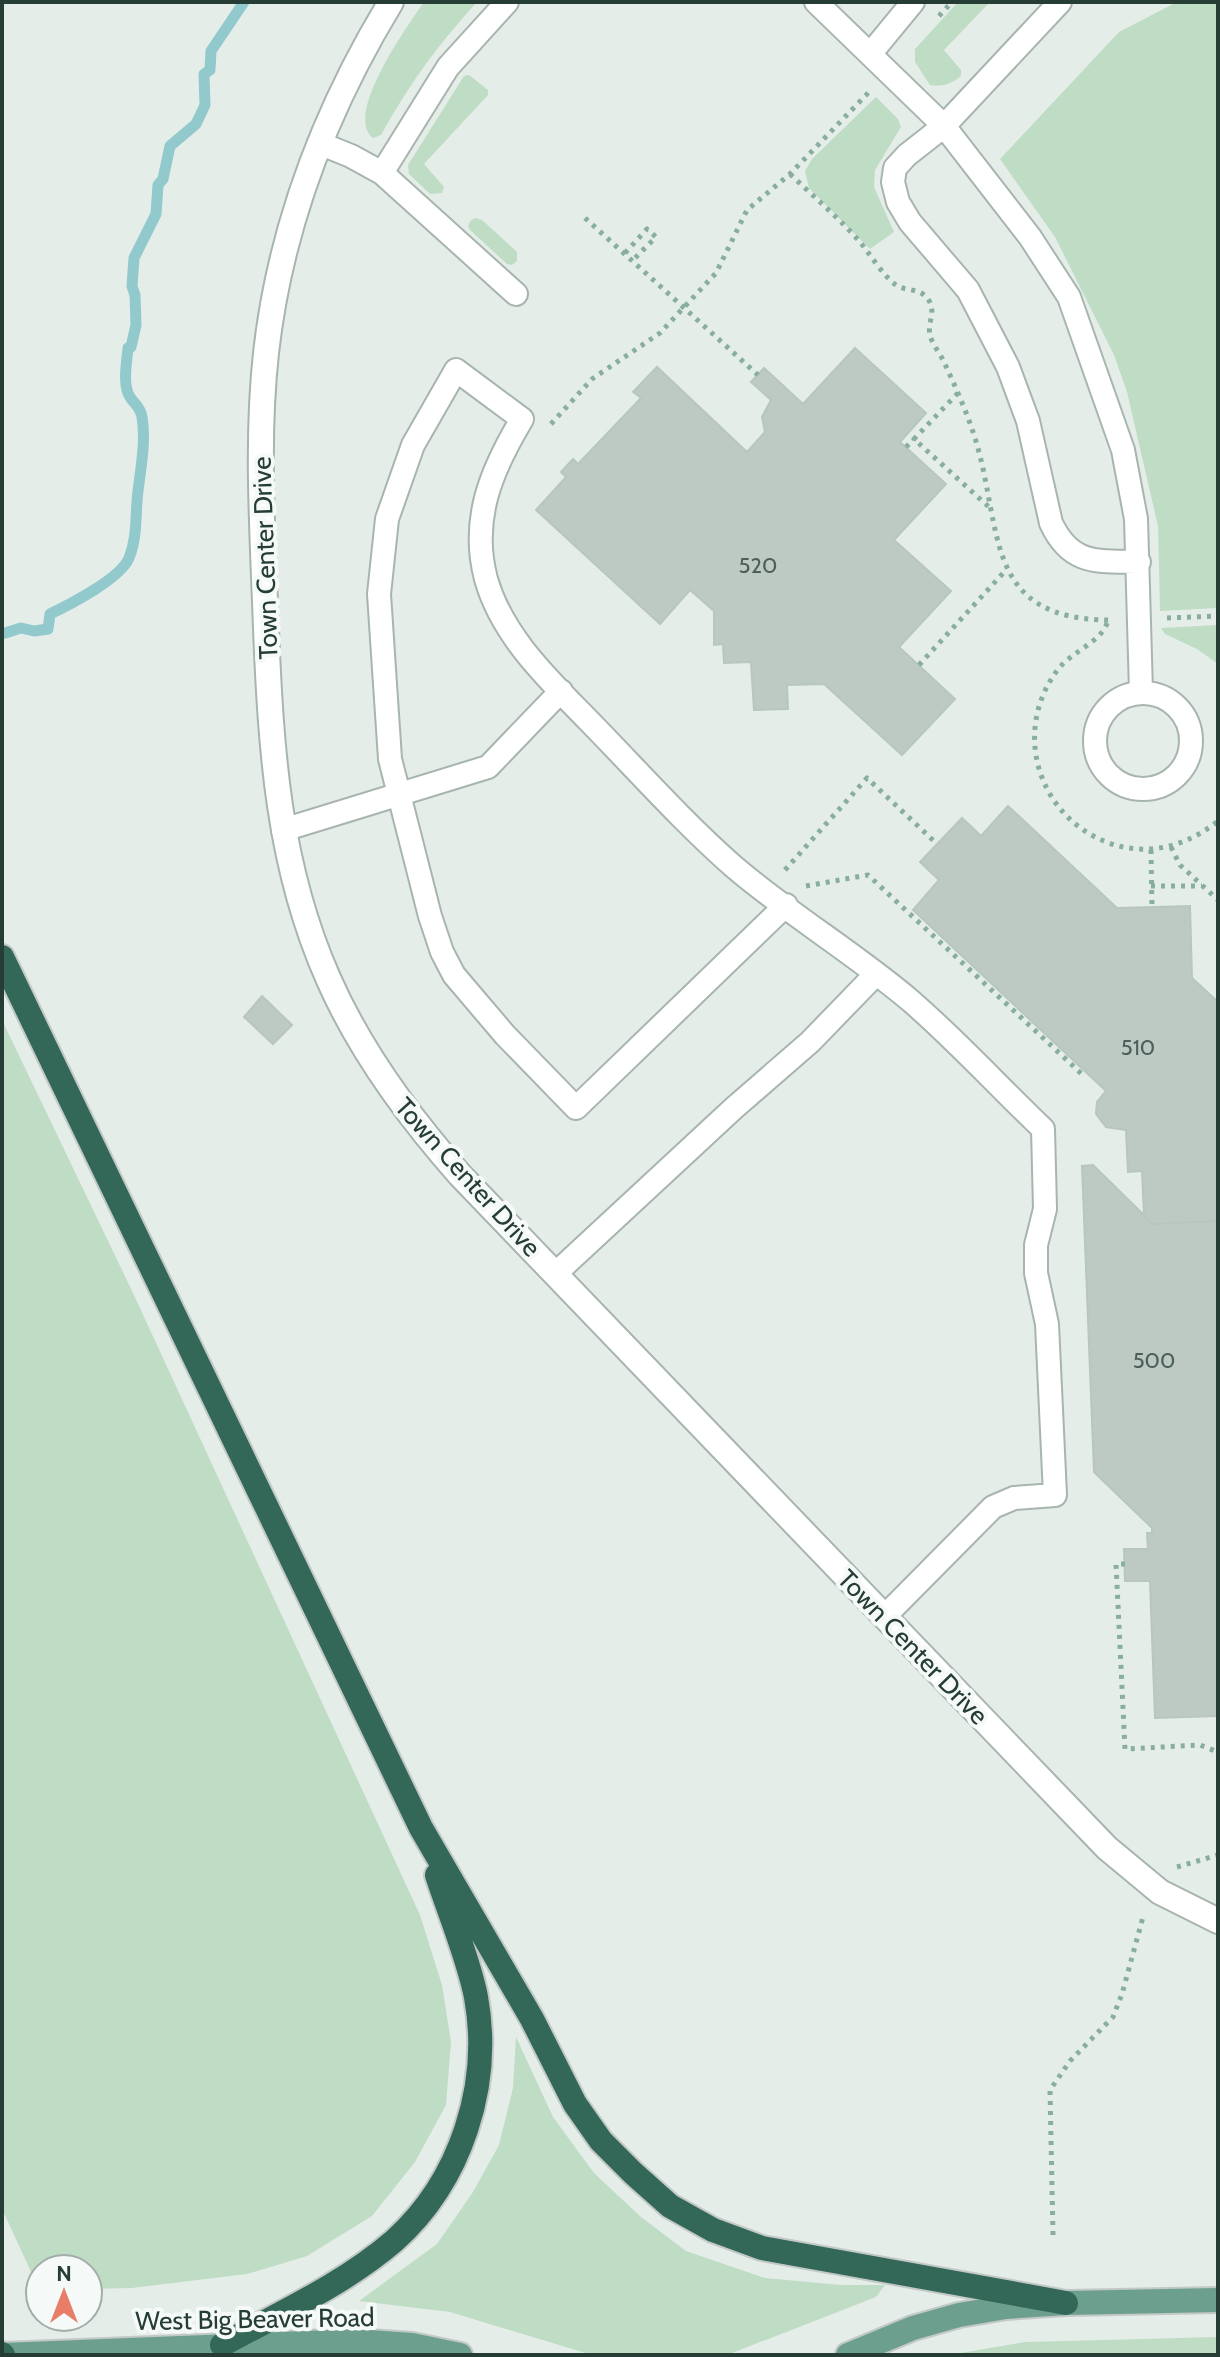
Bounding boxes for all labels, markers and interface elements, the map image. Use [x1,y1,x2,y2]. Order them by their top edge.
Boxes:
street label: Town Center Drive [245,456,285,660]
house number: 520 [739,552,777,579]
house number: 510 [1121,1034,1155,1061]
street label: Town Center Drive [388,1091,548,1263]
house number: 500 [1133,1347,1175,1374]
street label: Town Center Drive [831,1563,995,1731]
north arrow [24,2253,104,2333]
text: N [56,2260,72,2287]
street label: West Big Beaver Road [135,2301,375,2337]

